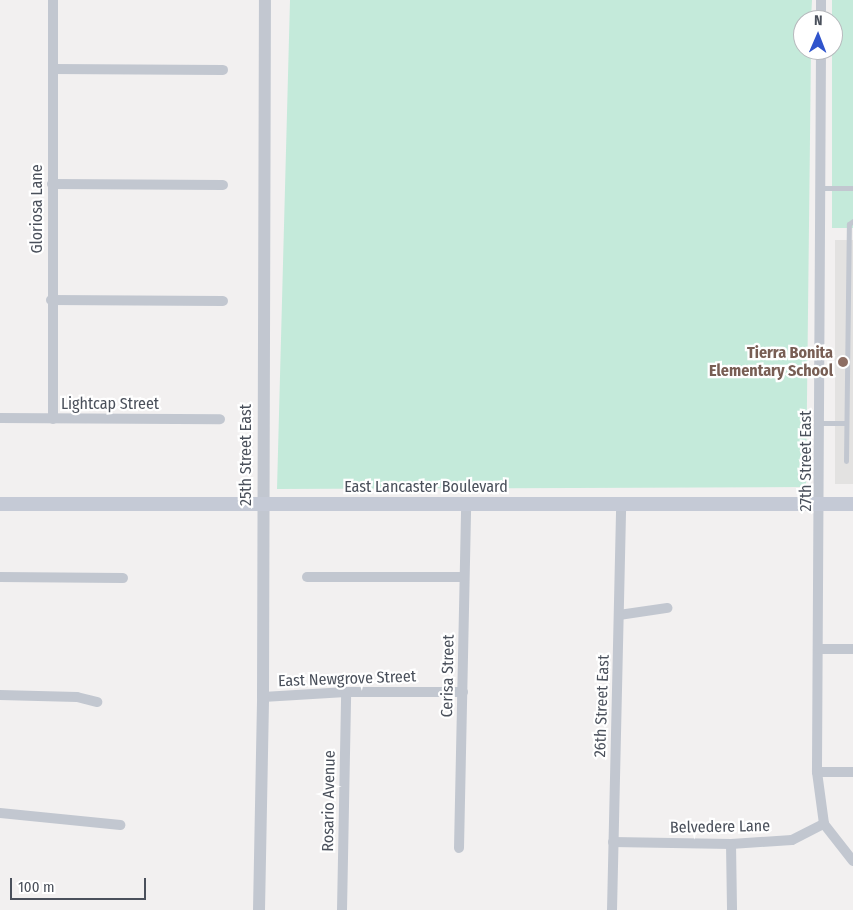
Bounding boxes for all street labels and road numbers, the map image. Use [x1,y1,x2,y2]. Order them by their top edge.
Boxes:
street label: Gloriosa Lane [27,164,47,254]
street label: Lightcap Street [61,394,159,414]
street label: 25th Street East [236,404,256,506]
street label: 27th Street East [796,410,816,512]
street label: East Lancaster Boulevard [344,477,508,497]
street label: Cerisa Street [438,634,458,718]
street label: 26th Street East [591,654,613,758]
street label: East Newgrove Street [278,667,416,691]
street label: Rosario Avenue [319,750,339,852]
street label: Belvedere Lane [670,817,770,837]

